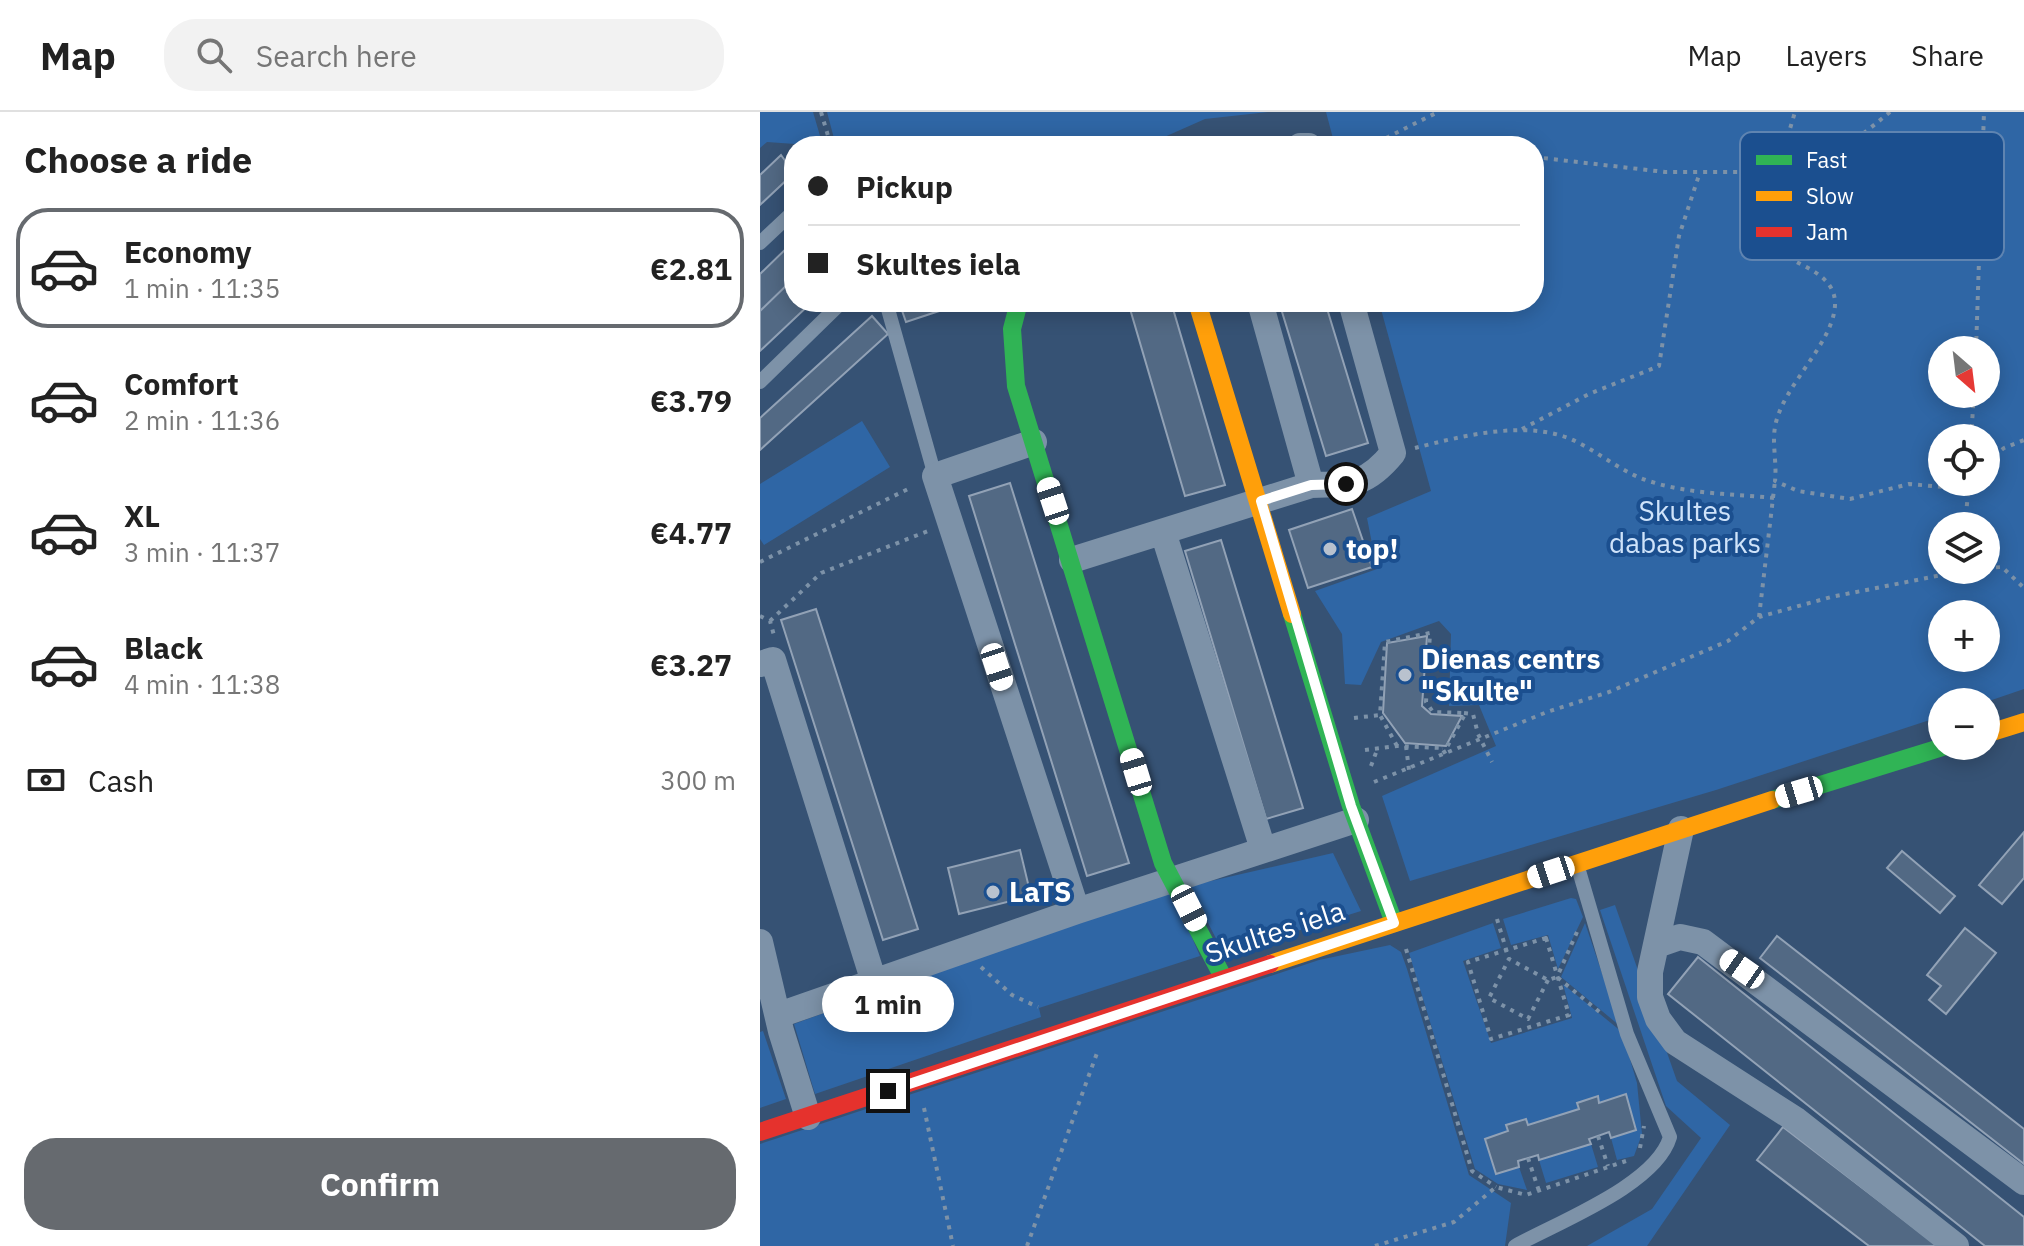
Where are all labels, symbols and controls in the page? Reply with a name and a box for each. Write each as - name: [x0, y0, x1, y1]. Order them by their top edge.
- search box: [164, 19, 724, 91]
- text: Map: [40, 31, 116, 80]
- icon: search: [192, 33, 236, 77]
- text: Search here: [256, 36, 417, 75]
- text: Map: [1687, 37, 1741, 74]
- text: Layers: [1785, 37, 1867, 74]
- text: Share: [1911, 37, 1984, 74]
- legend: [1740, 132, 2004, 260]
- text: Choose a ride: [24, 136, 252, 183]
- text: Fast: [1806, 145, 1847, 174]
- text: Pickup: [856, 167, 953, 206]
- text: Slow: [1806, 181, 1854, 210]
- text: Jam: [1806, 217, 1848, 246]
- icon: car: [28, 232, 100, 304]
- text: Economy: [124, 232, 252, 271]
- text: Skultes iela: [856, 244, 1021, 283]
- text: €2.81: [650, 249, 732, 288]
- text: 1 min · 11:35: [124, 271, 280, 305]
- north arrow: [1928, 336, 2000, 408]
- map controls: [1928, 336, 2000, 760]
- icon: car: [28, 364, 100, 436]
- text: Comfort: [124, 364, 239, 403]
- text: €3.79: [650, 381, 732, 420]
- text: 2 min · 11:36: [124, 403, 280, 437]
- button: locate: [1928, 424, 2000, 496]
- route start: [1328, 466, 1364, 502]
- car: [1034, 474, 1072, 528]
- park label: Skultes dabas parks: [1609, 492, 1761, 561]
- icon: car: [28, 496, 100, 568]
- text: XL: [124, 496, 160, 535]
- button: layers: [1928, 512, 2000, 584]
- text: €4.77: [650, 513, 732, 552]
- place label: top!: [1346, 530, 1398, 567]
- text: 3 min · 11:37: [124, 535, 280, 569]
- marker: top!: [1321, 540, 1339, 558]
- button: +: [1928, 600, 2000, 672]
- icon: car: [28, 628, 100, 700]
- text: Black: [124, 628, 203, 667]
- car: [978, 640, 1016, 694]
- place label: Dienas centrs "Skulte": [1421, 640, 1601, 709]
- text: €3.27: [650, 645, 732, 684]
- marker: Dienas centrs "Skulte": [1396, 666, 1414, 684]
- text: 4 min · 11:38: [124, 667, 280, 701]
- button: −: [1928, 688, 2000, 760]
- car: [1118, 746, 1154, 798]
- icon: cash: [24, 758, 68, 802]
- text: Cash: [88, 761, 154, 800]
- text: 300 m: [660, 763, 736, 797]
- car: [1773, 774, 1825, 810]
- car: [1524, 853, 1578, 891]
- place label: LaTS: [1009, 873, 1071, 910]
- car: [1167, 881, 1211, 935]
- marker: LaTS: [984, 883, 1002, 901]
- street label: Skultes iela: [1200, 892, 1349, 971]
- car: [1715, 945, 1769, 993]
- callout: 1 min: [822, 975, 954, 1031]
- text: 1 min: [854, 987, 922, 1021]
- route end: [870, 1073, 906, 1109]
- button: Confirm: [24, 1138, 736, 1230]

